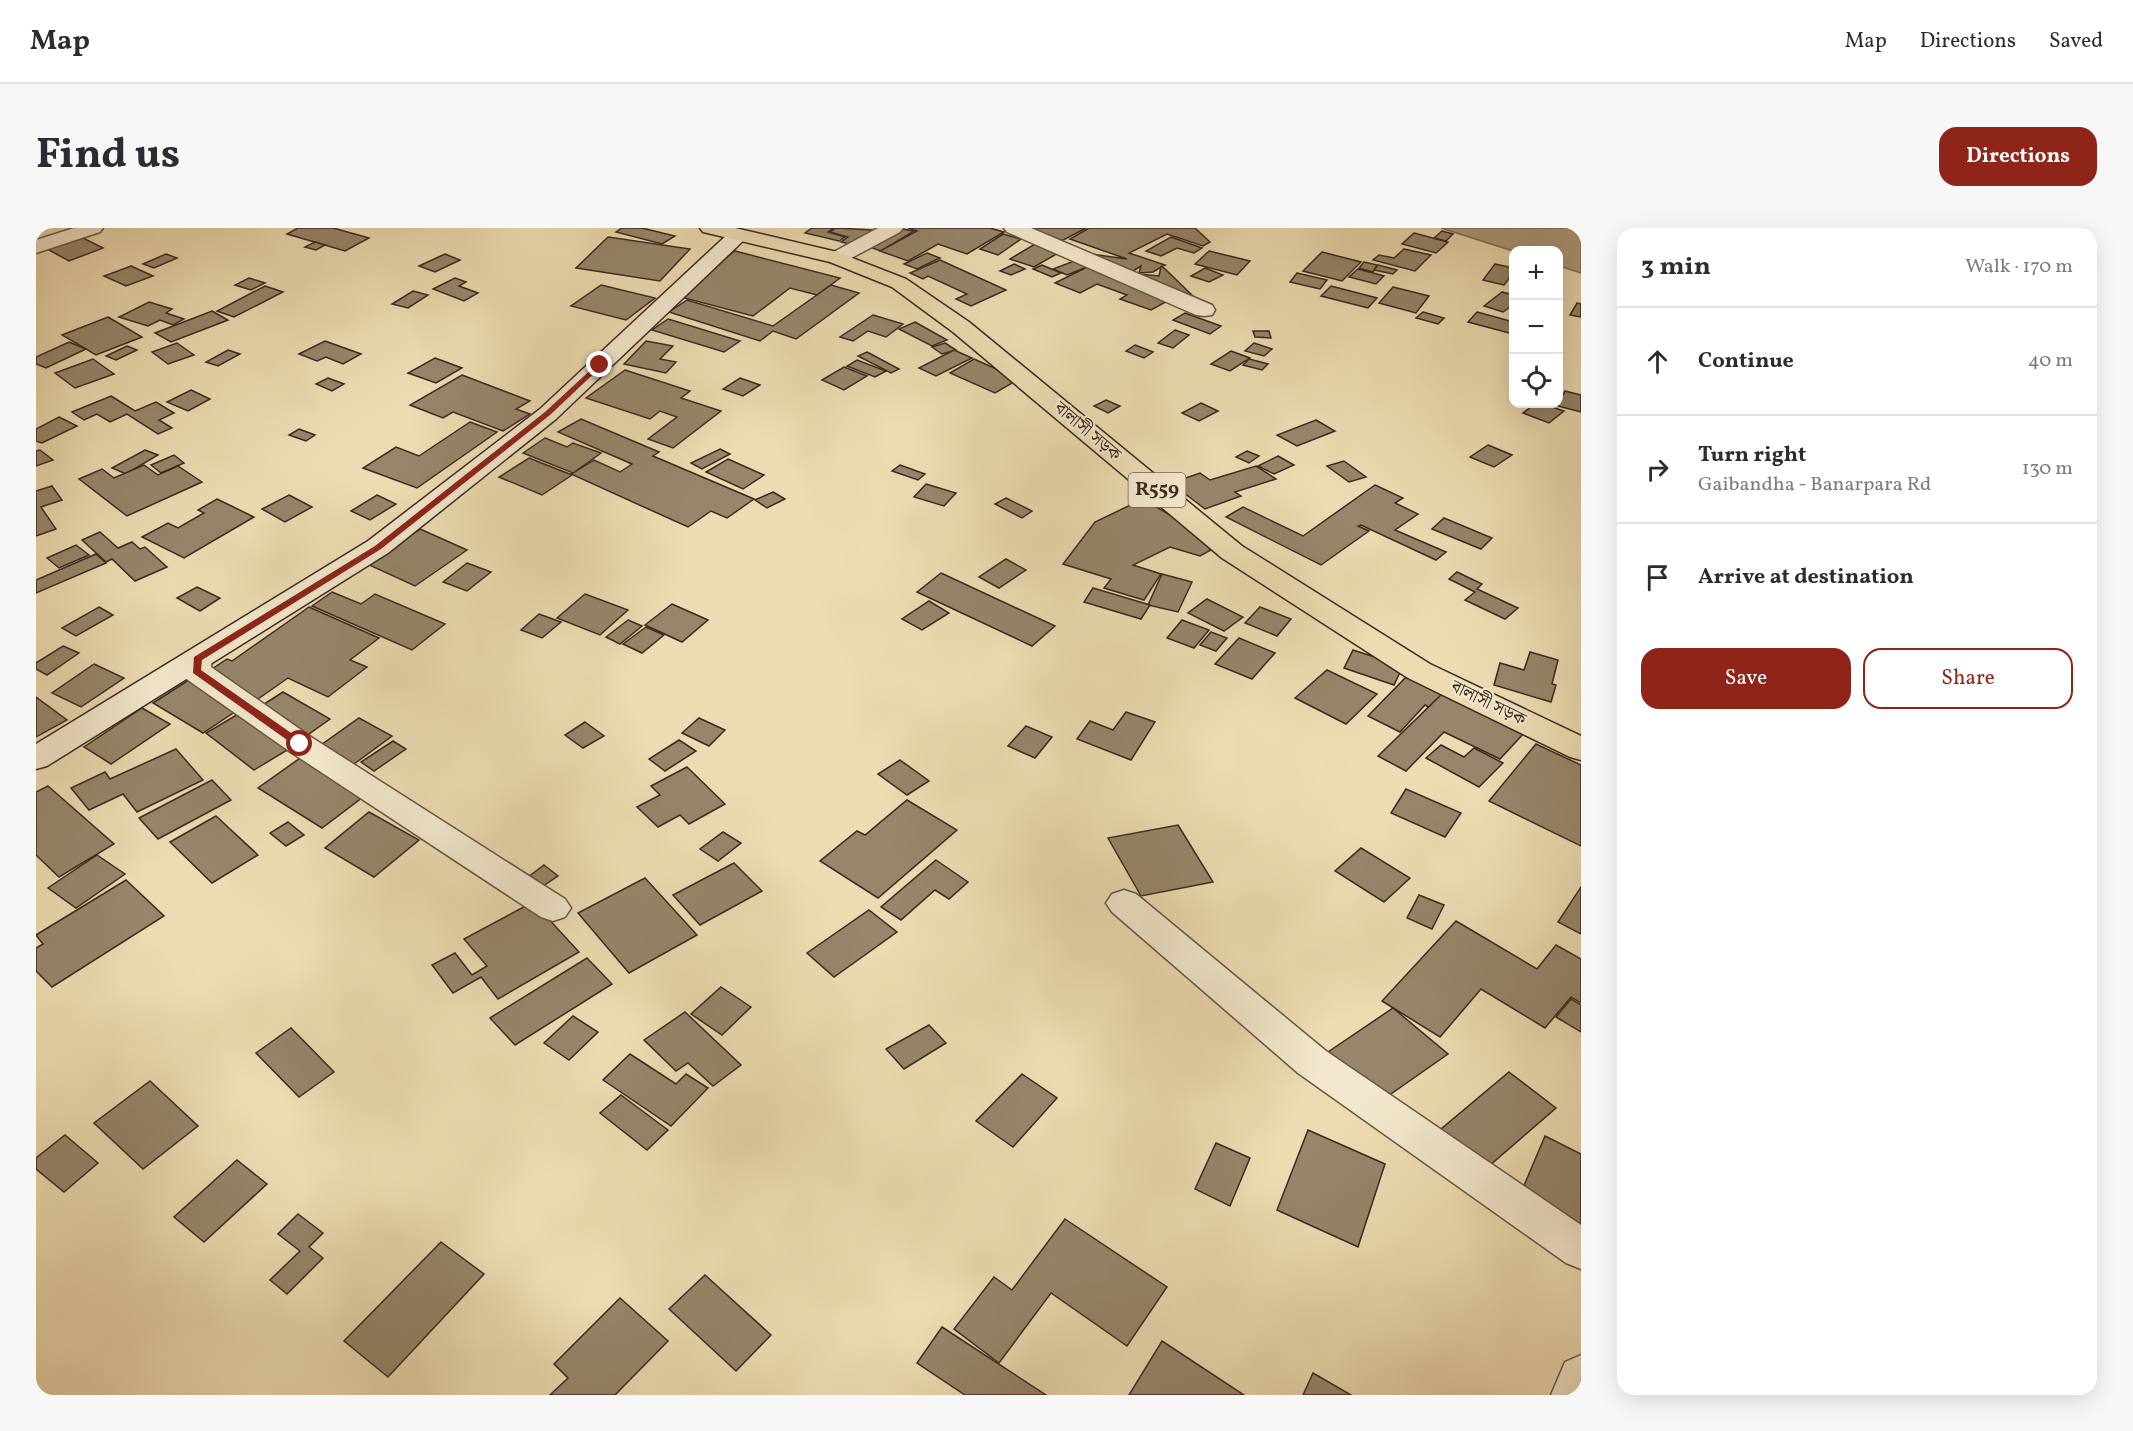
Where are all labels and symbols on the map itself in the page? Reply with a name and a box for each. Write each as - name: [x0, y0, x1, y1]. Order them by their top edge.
- route end: [586, 351, 612, 377]
- street label: বালাসী সড়ক: [1047, 396, 1127, 468]
- road number: R559: [1128, 473, 1186, 507]
- street label: বালাসী সড়ক: [1445, 675, 1531, 734]
- route start: [286, 730, 312, 756]

